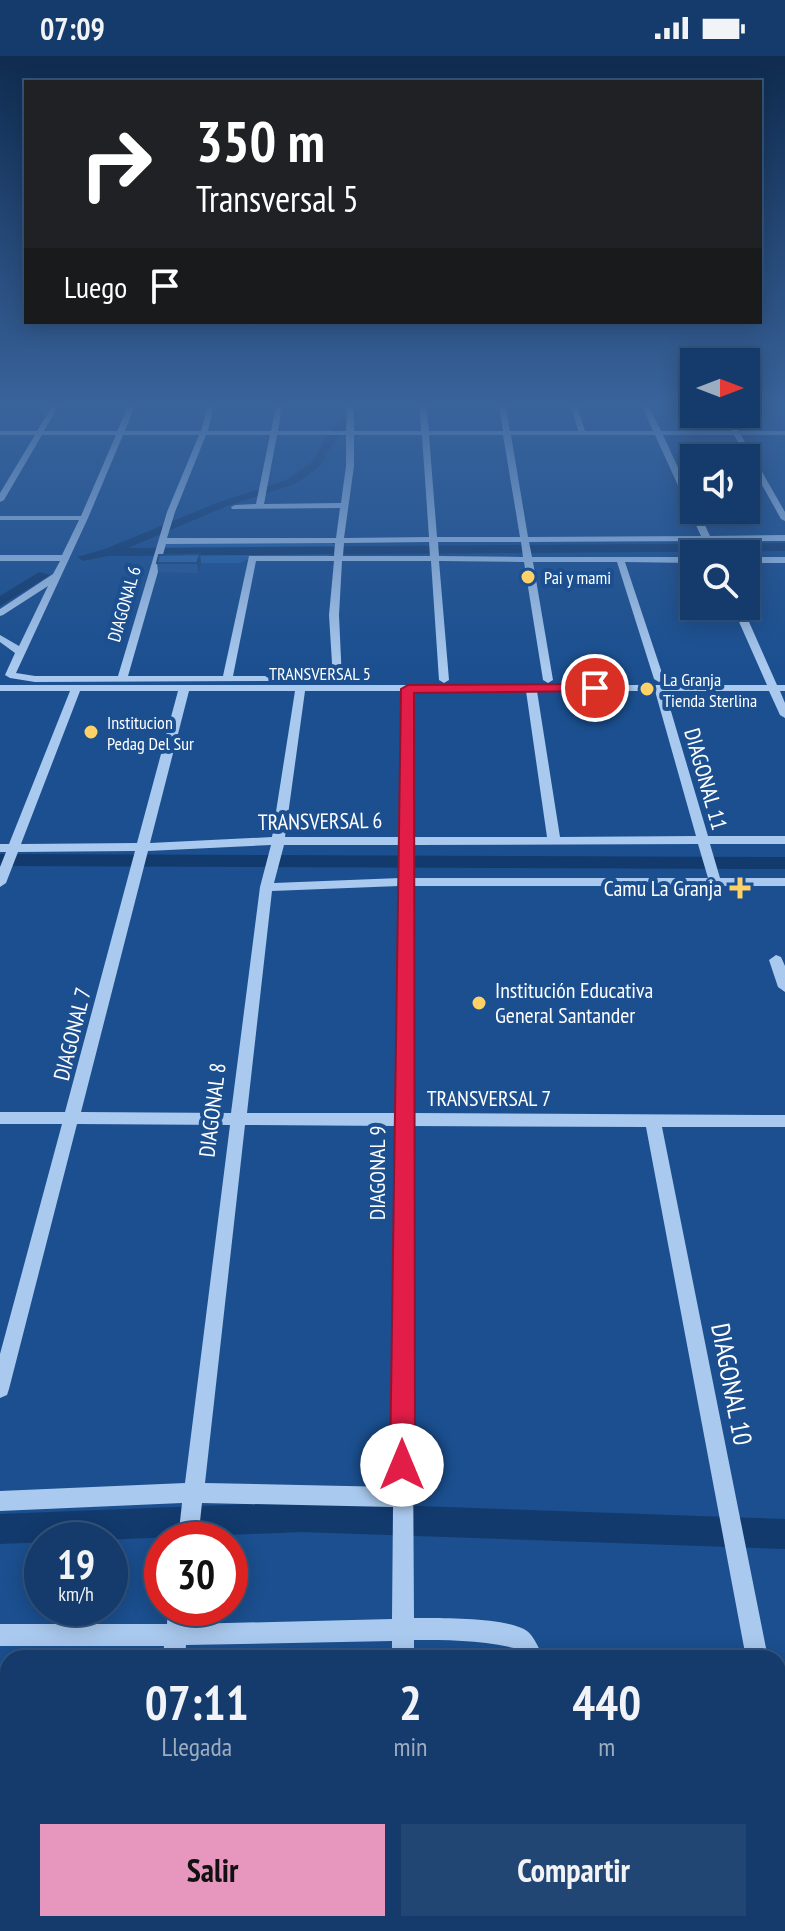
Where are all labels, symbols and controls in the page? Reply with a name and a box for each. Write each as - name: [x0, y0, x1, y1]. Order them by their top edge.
- text: 07:09: [40, 9, 105, 48]
- text: 350 m: [196, 105, 325, 177]
- icon: right: [64, 112, 168, 216]
- text: Transversal 5: [196, 175, 359, 222]
- icon: arrive: [143, 264, 187, 308]
- text: Luego: [64, 267, 127, 306]
- north arrow: [680, 348, 760, 428]
- map controls: [680, 348, 760, 620]
- button: sound: [680, 444, 760, 524]
- button: search: [680, 540, 760, 620]
- street label: DIAGONAL 6: [102, 564, 146, 644]
- place label: Pai y mami: [544, 566, 611, 589]
- marker: Pai y mami: [519, 568, 537, 586]
- pin: [561, 654, 629, 722]
- street label: TRANSVERSAL 5: [269, 662, 371, 685]
- icon: arrive: [573, 666, 617, 710]
- place label: La Granja Tienda Sterlina: [663, 668, 757, 712]
- marker: La Granja Tienda Sterlina: [638, 680, 656, 698]
- place label: Institucion Pedag Del Sur: [107, 711, 194, 755]
- marker: Institucion Pedag Del Sur: [82, 723, 100, 741]
- street label: DIAGONAL 11: [678, 725, 734, 833]
- street label: TRANSVERSAL 6: [258, 806, 382, 836]
- place label: Camu La Granja: [604, 874, 722, 902]
- marker: Camu La Granja: [729, 877, 751, 899]
- place label: Institución Educativa General Santander: [495, 976, 653, 1029]
- street label: DIAGONAL 7: [47, 985, 97, 1083]
- marker: Institución Educativa General Santander: [470, 994, 488, 1012]
- street label: DIAGONAL 8: [192, 1061, 232, 1159]
- street label: TRANSVERSAL 7: [427, 1084, 551, 1112]
- street label: DIAGONAL 9: [363, 1126, 391, 1220]
- street label: DIAGONAL 10: [704, 1320, 760, 1448]
- position arrow: [360, 1423, 444, 1507]
- speed limit sign: 30: [144, 1522, 248, 1626]
- text: 19: [57, 1538, 95, 1590]
- text: km/h: [58, 1581, 94, 1607]
- text: 07:11: [145, 1671, 249, 1733]
- text: 2: [399, 1671, 422, 1733]
- text: 440: [572, 1671, 641, 1733]
- text: Llegada: [161, 1730, 232, 1763]
- text: min: [393, 1730, 427, 1763]
- text: m: [598, 1730, 615, 1763]
- button: Salir: [40, 1824, 385, 1916]
- button: Compartir: [401, 1824, 746, 1916]

